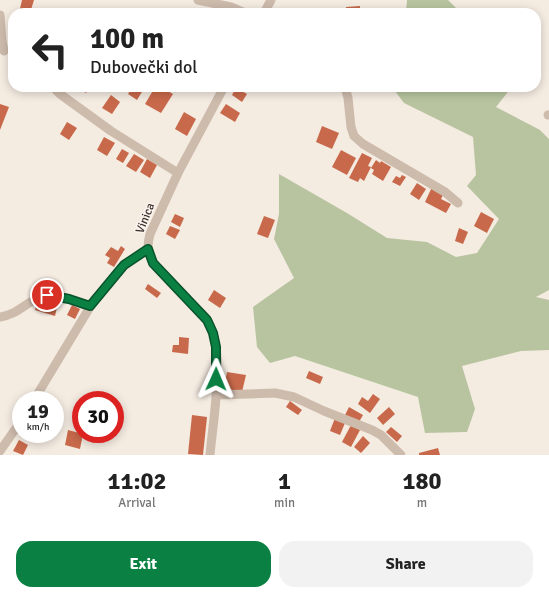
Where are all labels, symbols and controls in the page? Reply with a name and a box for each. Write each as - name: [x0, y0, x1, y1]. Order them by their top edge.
- text: 100 m: [90, 22, 164, 56]
- icon: left: [24, 24, 76, 76]
- text: Dubovečki dol: [90, 56, 198, 78]
- street label: Vinica: [133, 201, 158, 236]
- pin: [30, 278, 64, 312]
- icon: arrive: [36, 284, 58, 306]
- position arrow: [195, 358, 237, 400]
- speed limit sign: 30: [72, 391, 124, 443]
- text: 19: [27, 399, 49, 424]
- text: km/h: [27, 421, 49, 433]
- text: 11:02: [108, 466, 166, 496]
- text: 1: [278, 466, 291, 496]
- text: 180: [403, 466, 441, 496]
- text: Arrival: [118, 495, 156, 511]
- text: min: [274, 495, 295, 511]
- text: m: [417, 495, 427, 511]
- button: Exit: [16, 541, 271, 587]
- button: Share: [279, 541, 533, 587]

